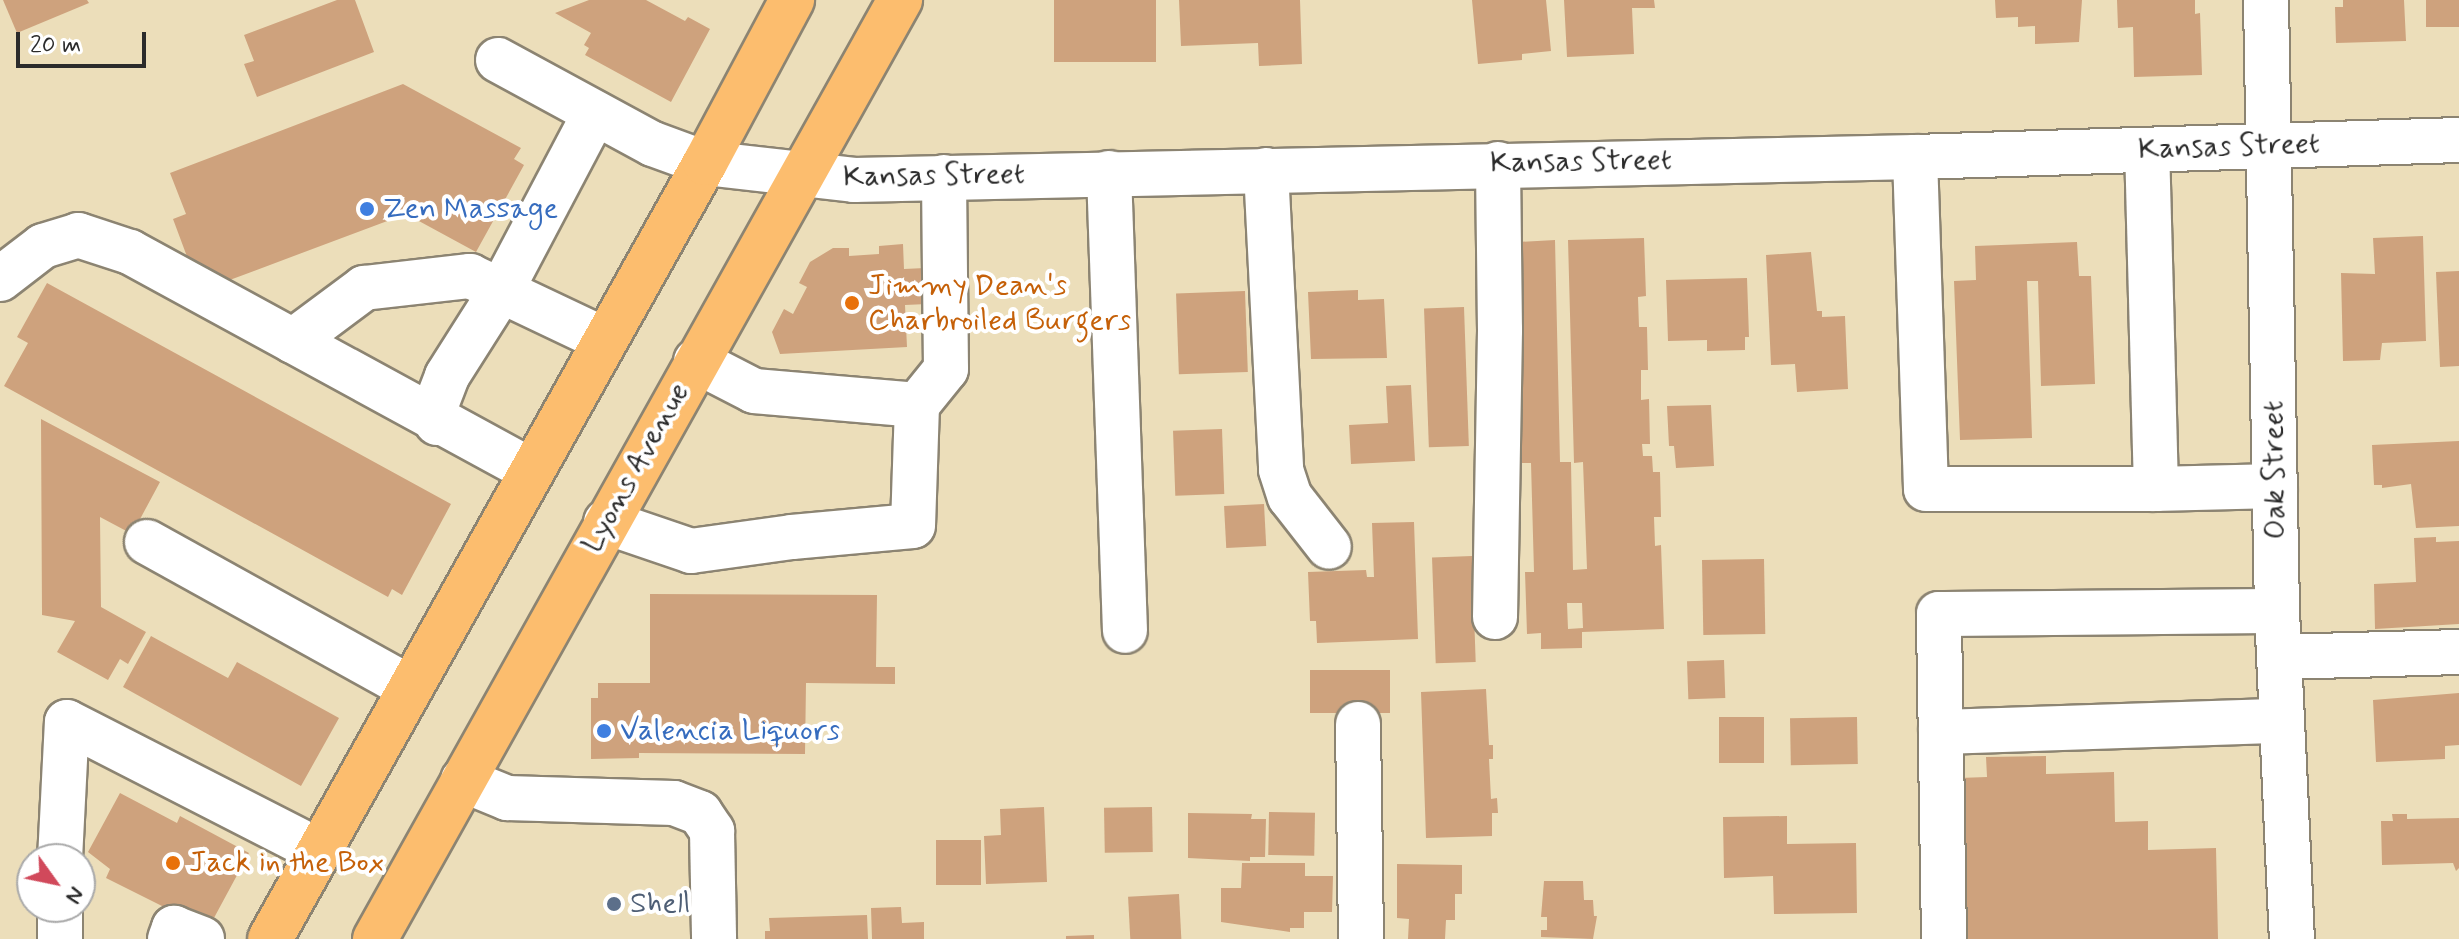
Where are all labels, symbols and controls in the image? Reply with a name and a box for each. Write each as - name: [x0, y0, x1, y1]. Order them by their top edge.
- scale bar: [20, 16, 150, 66]
- text: 20 m: [30, 30, 81, 61]
- street label: Kansas Street: [2135, 126, 2323, 168]
- street label: Kansas Street: [1487, 142, 1675, 182]
- street label: Kansas Street: [840, 156, 1028, 196]
- place label: Zen Massage: [383, 191, 553, 227]
- marker: Zen Massage: [358, 200, 376, 218]
- place label: Jimmy Dean's Charbroiled Burgers: [868, 268, 1126, 338]
- marker: Jimmy Dean's Charbroiled Burgers: [843, 294, 861, 312]
- street label: Lyons Avenue: [576, 379, 696, 557]
- street label: Oak Street: [2256, 398, 2294, 542]
- place label: Valencia Liquors: [620, 713, 832, 749]
- marker: Valencia Liquors: [595, 722, 613, 740]
- north arrow: [16, 843, 96, 923]
- place label: Jack in the Box: [189, 845, 384, 881]
- marker: Jack in the Box: [164, 854, 182, 872]
- text: N: [59, 881, 90, 909]
- place label: Shell: [630, 886, 690, 922]
- marker: Shell: [605, 895, 623, 913]

